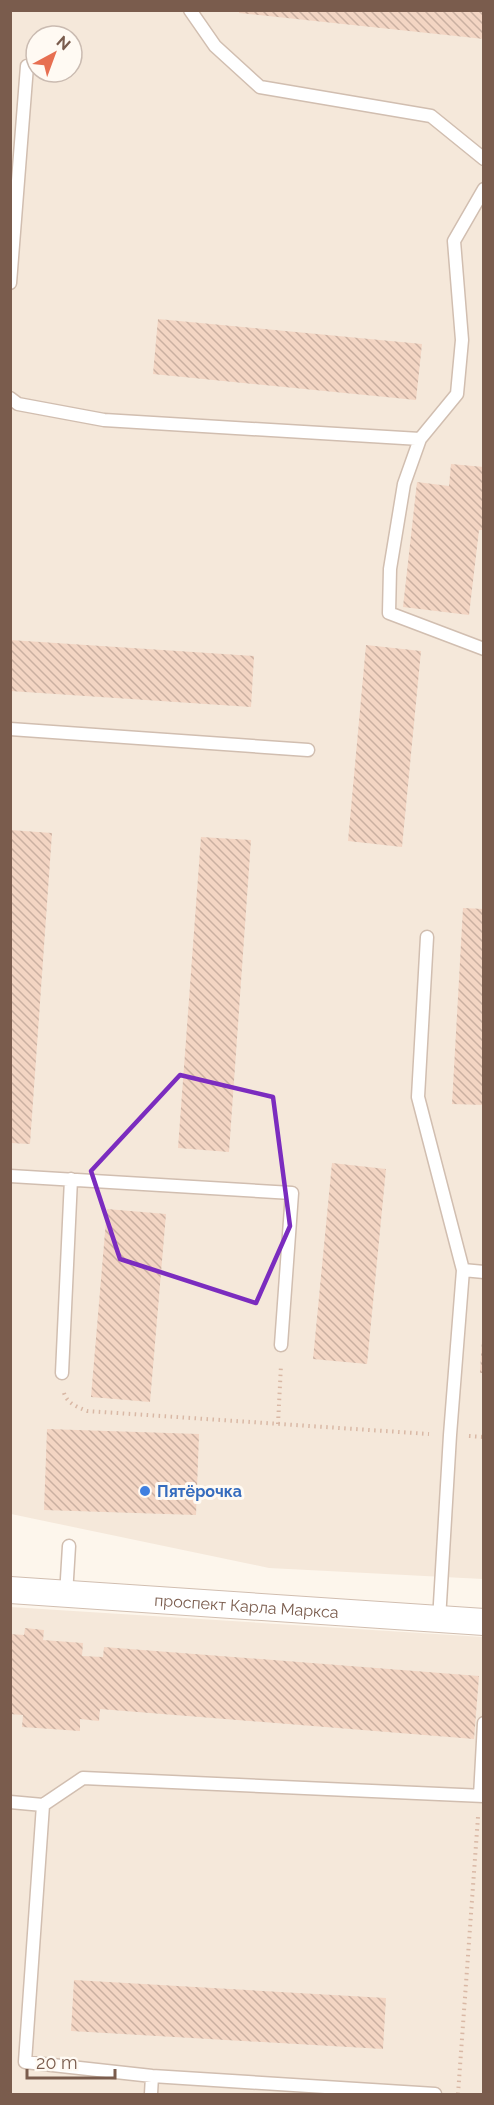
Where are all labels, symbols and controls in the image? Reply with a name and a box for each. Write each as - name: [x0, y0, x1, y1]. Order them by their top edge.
- north arrow: [24, 24, 84, 84]
- text: N: [53, 32, 74, 54]
- place label: Пятёрочка: [157, 1482, 242, 1501]
- marker: Пятёрочка: [138, 1484, 152, 1498]
- street label: проспект Карла Маркса: [154, 1591, 339, 1622]
- scale bar: [27, 2042, 116, 2080]
- text: 20 m: [36, 2052, 78, 2073]

